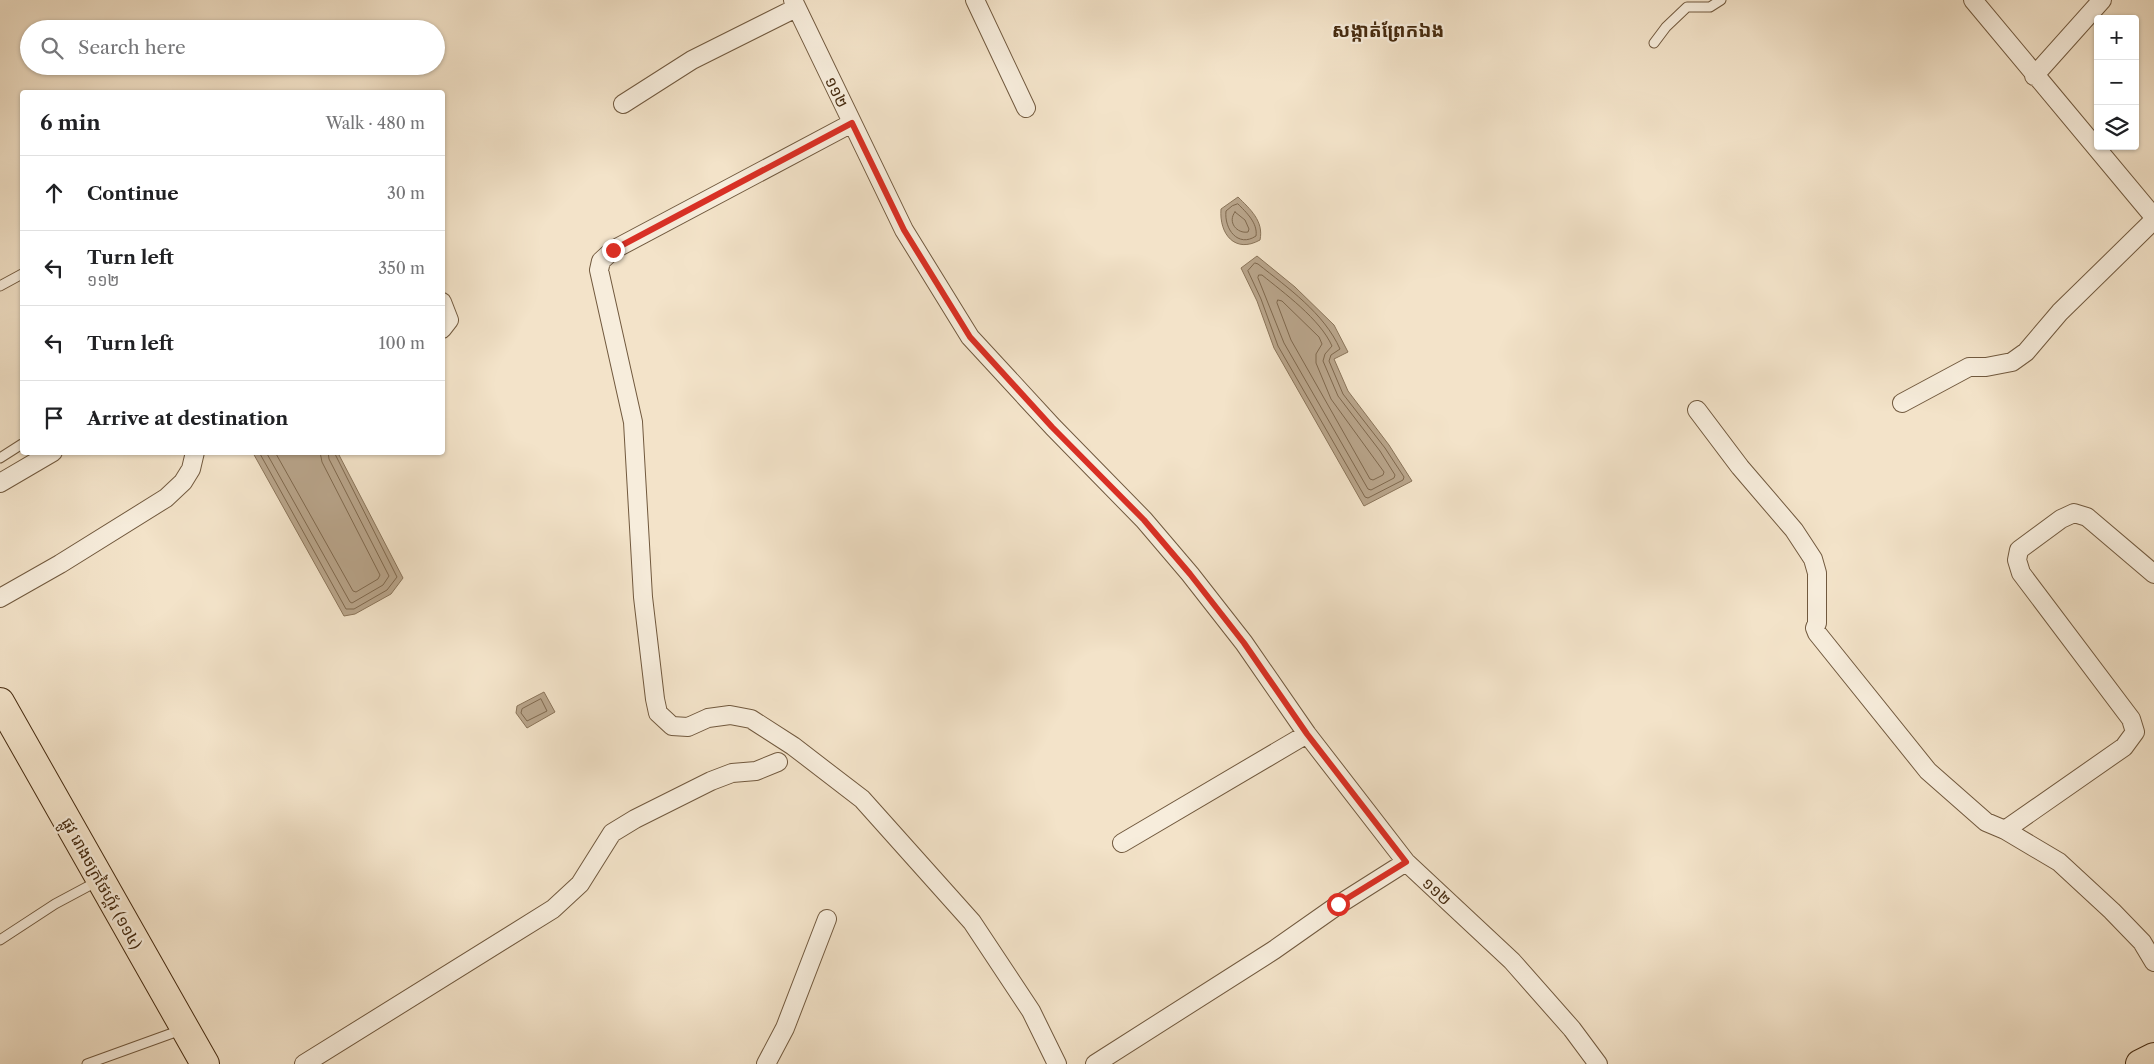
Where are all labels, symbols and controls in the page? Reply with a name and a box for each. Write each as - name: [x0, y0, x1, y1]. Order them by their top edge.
- map controls: [2094, 15, 2139, 150]
- button: +: [2094, 15, 2139, 60]
- district label: សង្កាត់ព្រែកឯង: [1332, 19, 1444, 42]
- search box: [20, 20, 445, 75]
- icon: search: [38, 34, 66, 62]
- text: Search here: [78, 36, 186, 59]
- button: −: [2094, 60, 2139, 105]
- street label: ១១២: [821, 73, 853, 111]
- button: layers: [2094, 105, 2139, 150]
- text: 6 min: [40, 110, 101, 135]
- text: Walk · 480 m: [326, 113, 425, 133]
- icon: ahead: [40, 179, 68, 207]
- text: Continue: [87, 182, 179, 205]
- text: 30 m: [387, 183, 425, 203]
- route end: [602, 239, 625, 262]
- text: Turn left: [87, 246, 174, 269]
- icon: left: [40, 254, 68, 282]
- text: 350 m: [378, 258, 425, 278]
- text: ១១២: [87, 270, 119, 290]
- icon: left: [40, 329, 68, 357]
- text: Turn left: [87, 332, 174, 355]
- text: 100 m: [379, 333, 425, 353]
- icon: arrive: [40, 404, 68, 432]
- text: Arrive at destination: [87, 407, 288, 430]
- street label: ផ្លូវ រោងចក្រថៃហ្គ័រ (១១៤): [53, 814, 147, 955]
- street label: ១១២: [1418, 873, 1456, 909]
- route start: [1327, 893, 1350, 916]

